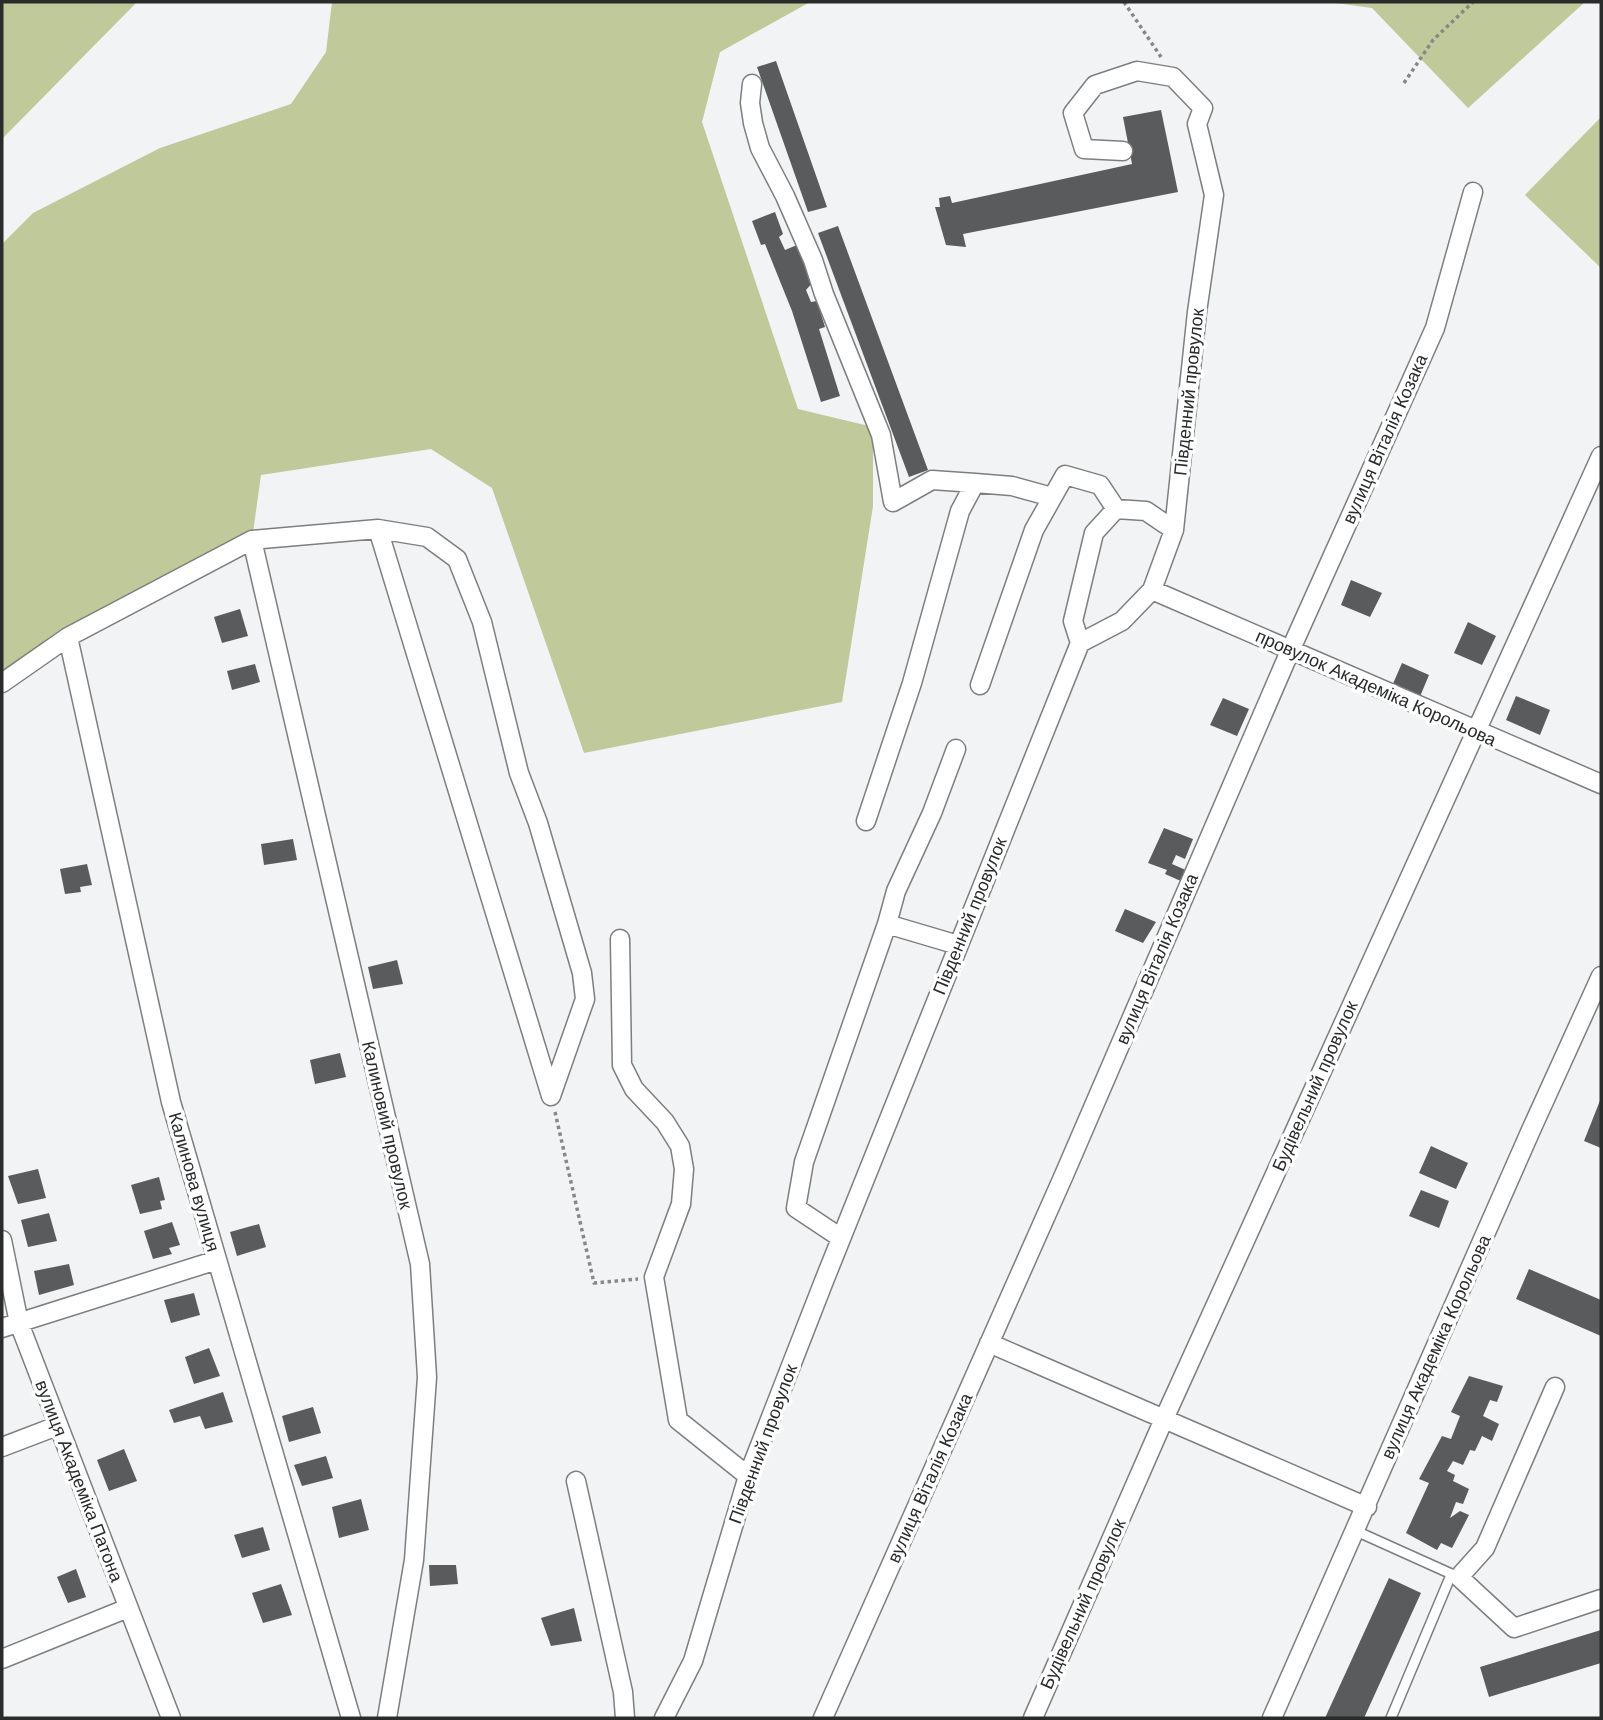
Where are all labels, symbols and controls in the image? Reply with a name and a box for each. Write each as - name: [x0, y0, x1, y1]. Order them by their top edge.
- street label: Південний провулок: [1170, 307, 1208, 477]
- street label: вулиця Віталія Козака: [1339, 350, 1432, 527]
- street label: провулок Академіка Корольова: [1253, 626, 1500, 751]
- street label: Південний провулок: [929, 834, 1011, 998]
- street label: вулиця Віталія Козака: [1112, 870, 1202, 1047]
- street label: Будівельний провулок: [1268, 998, 1362, 1174]
- street label: Калиновий провулок: [358, 1039, 416, 1211]
- street label: Калинова вулиця: [165, 1110, 223, 1254]
- street label: вулиця Академіка Корольова: [1377, 1231, 1495, 1462]
- street label: Південний провулок: [725, 1362, 801, 1526]
- street label: вулиця Академіка Патона: [31, 1377, 127, 1586]
- street label: вулиця Віталія Козака: [884, 1389, 977, 1566]
- street label: Будівельний провулок: [1036, 1516, 1130, 1692]

